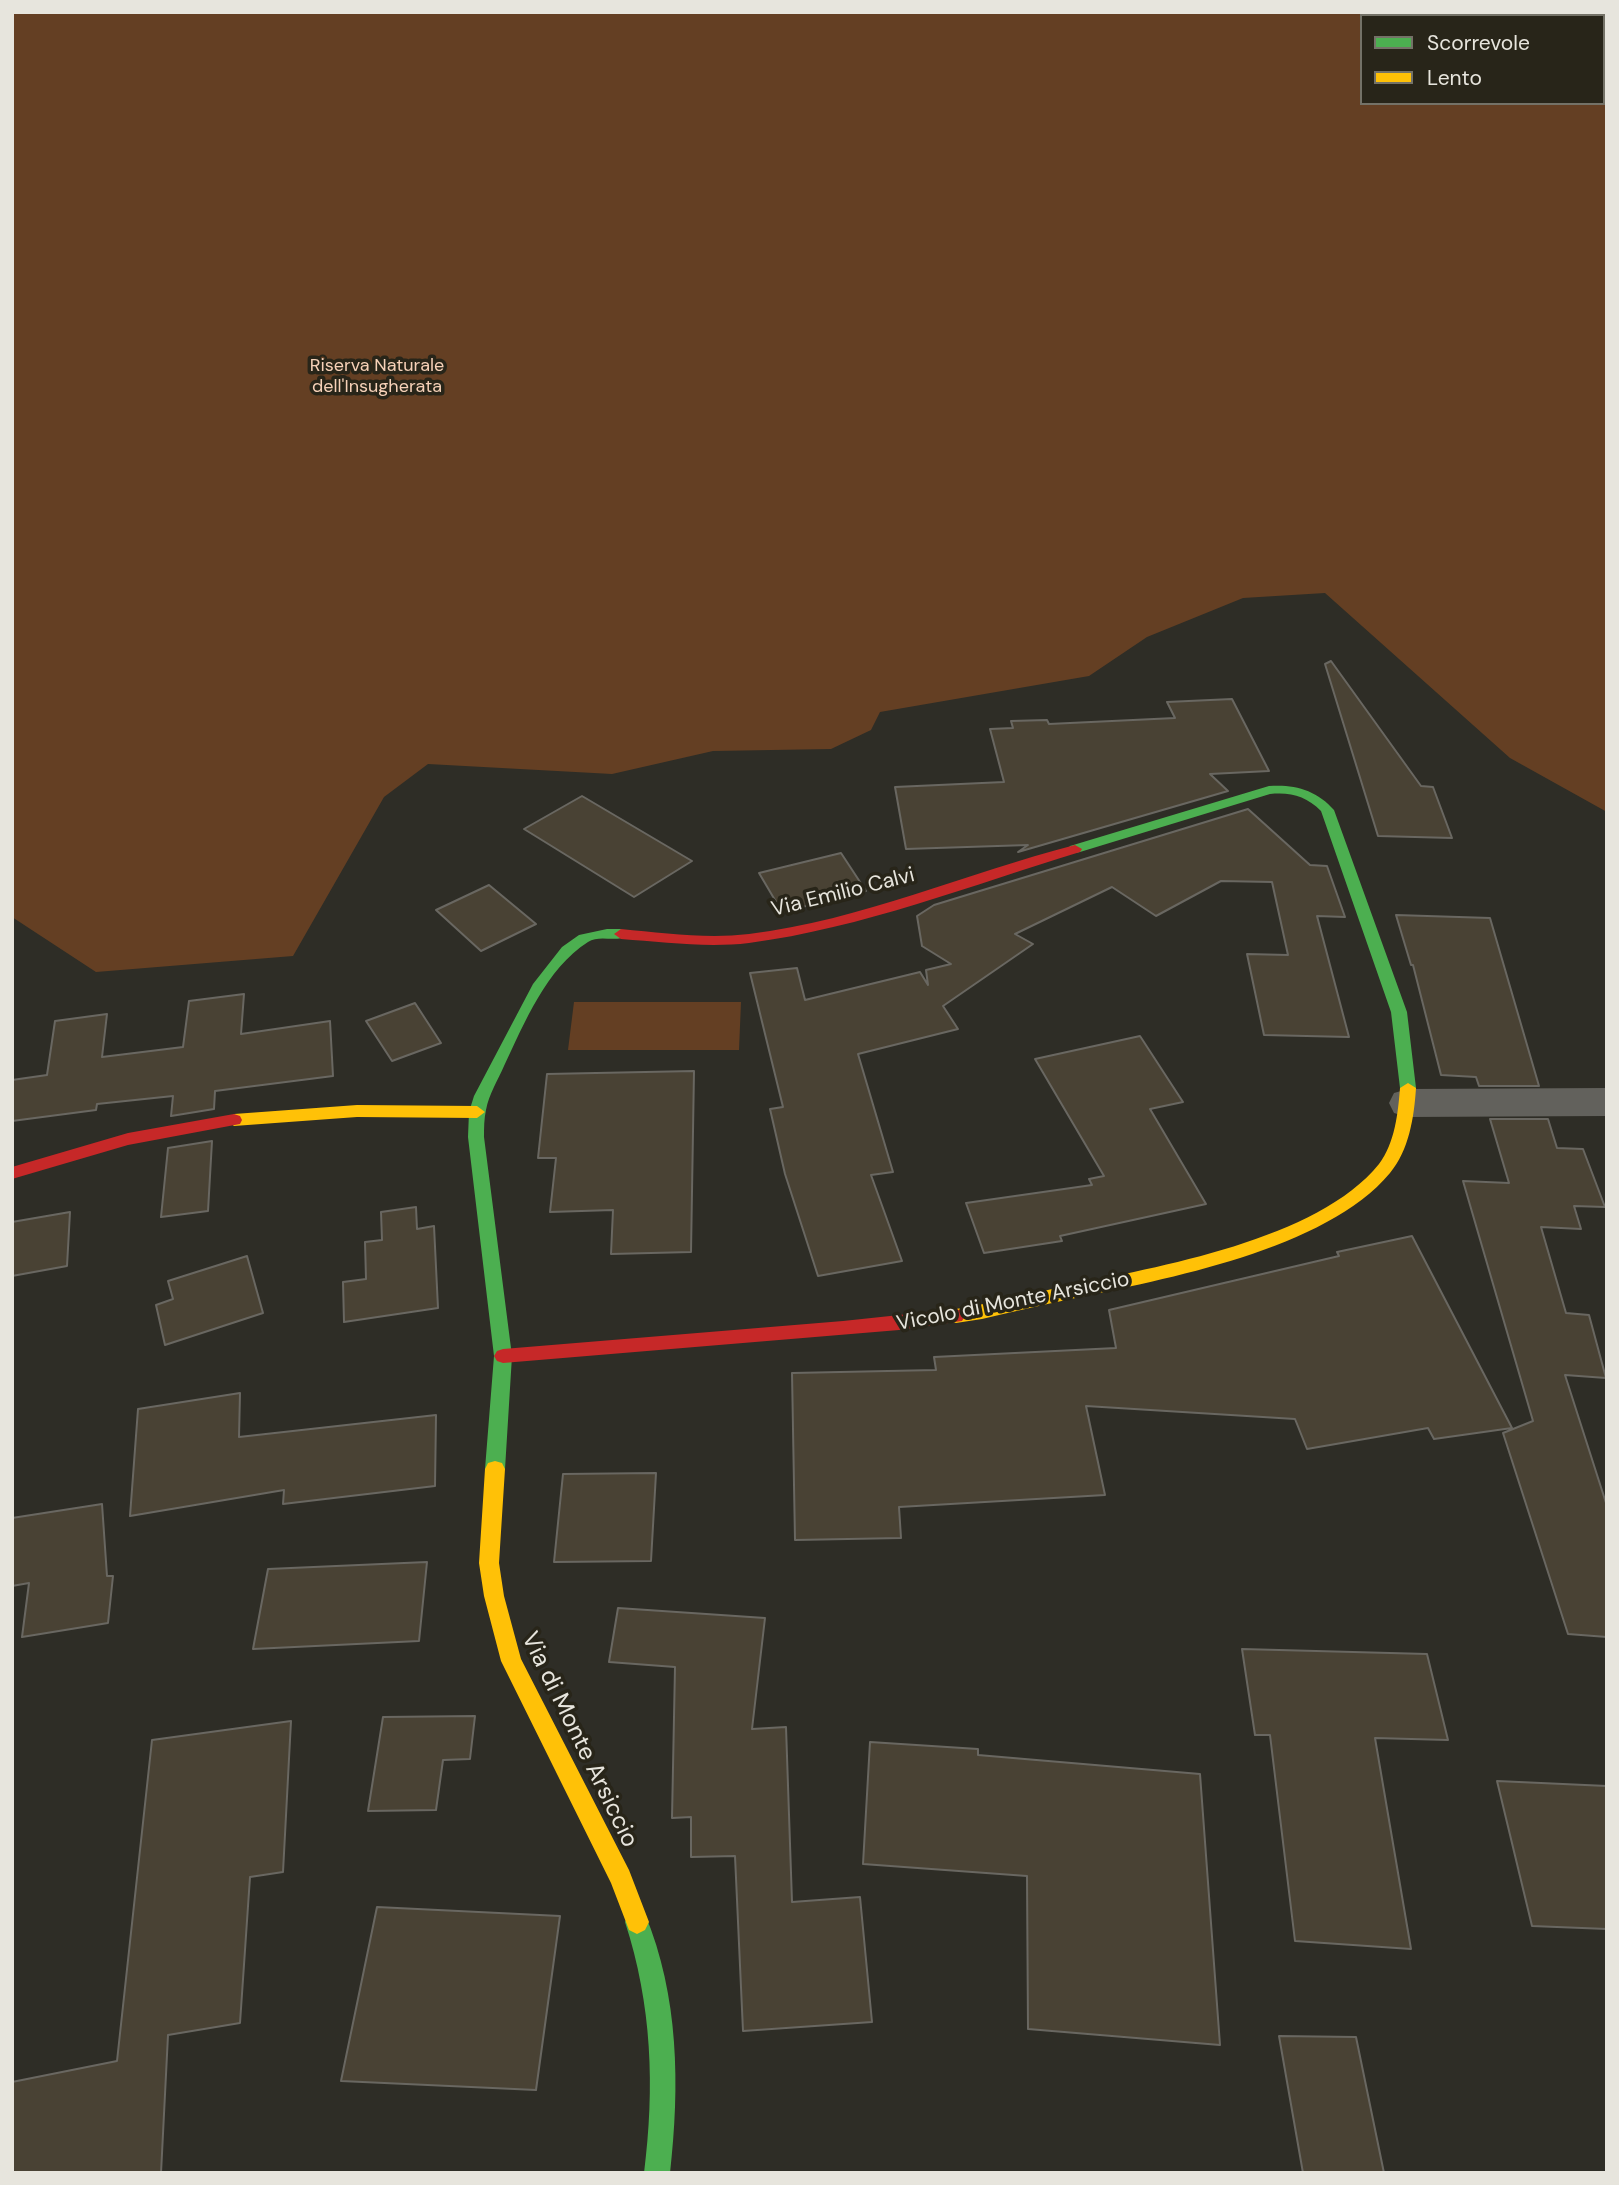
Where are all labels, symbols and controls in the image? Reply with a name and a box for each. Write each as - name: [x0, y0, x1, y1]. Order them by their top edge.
- legend: [1360, 14, 1605, 105]
- text: Scorrevole: [1427, 29, 1530, 57]
- text: Lento: [1427, 64, 1482, 92]
- park label: Riserva Naturale dell'Insugherata: [310, 355, 444, 398]
- street label: Via Emilio Calvi: [769, 863, 917, 923]
- street label: Vicolo di Monte Arsiccio: [895, 1267, 1131, 1337]
- street label: Via di Monte Arsiccio: [514, 1628, 644, 1852]

